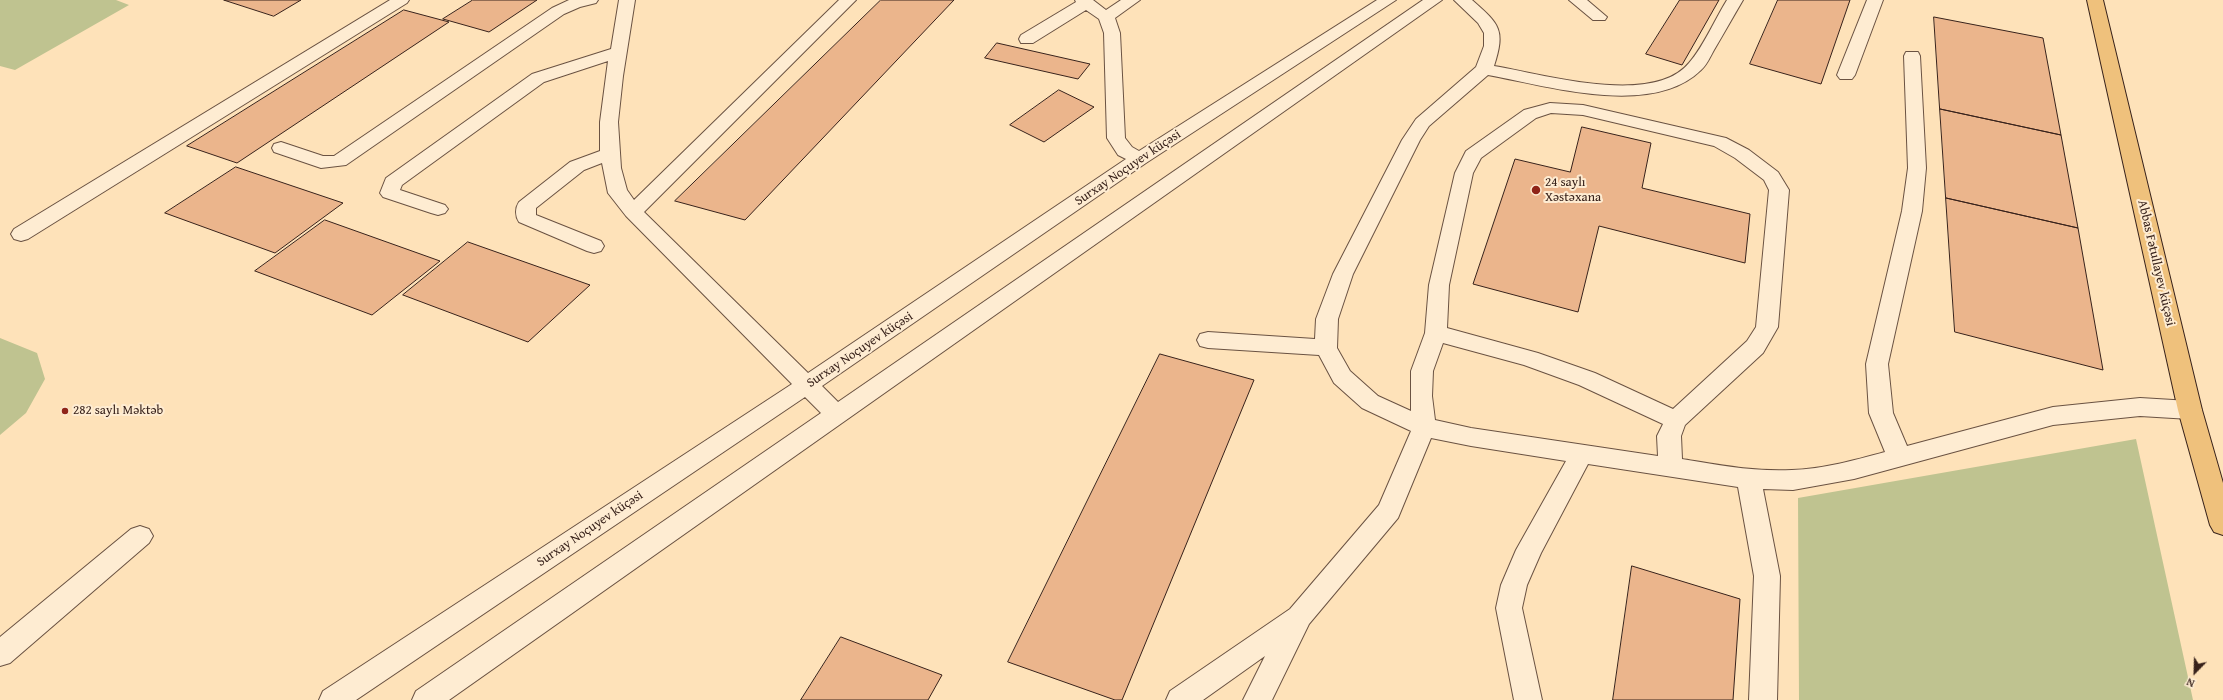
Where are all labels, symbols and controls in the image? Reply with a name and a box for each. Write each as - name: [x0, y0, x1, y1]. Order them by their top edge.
- street label: Surxay Noçuyev küçəsi: [1072, 127, 1184, 209]
- place label: 24 saylı Xəstəxana: [1545, 175, 1601, 206]
- marker: 24 saylı Xəstəxana: [1530, 184, 1542, 196]
- street label: Abbas Fətullayev küçəsi: [2134, 198, 2178, 328]
- street label: Surxay Noçuyev küçəsi: [804, 309, 916, 391]
- place label: 282 saylı Məktəb: [73, 403, 163, 419]
- marker: 282 saylı Məktəb: [60, 406, 70, 416]
- street label: Surxay Noçuyev küçəsi: [534, 488, 646, 570]
- north arrow: [2175, 652, 2215, 692]
- text: N: [2184, 674, 2197, 692]

